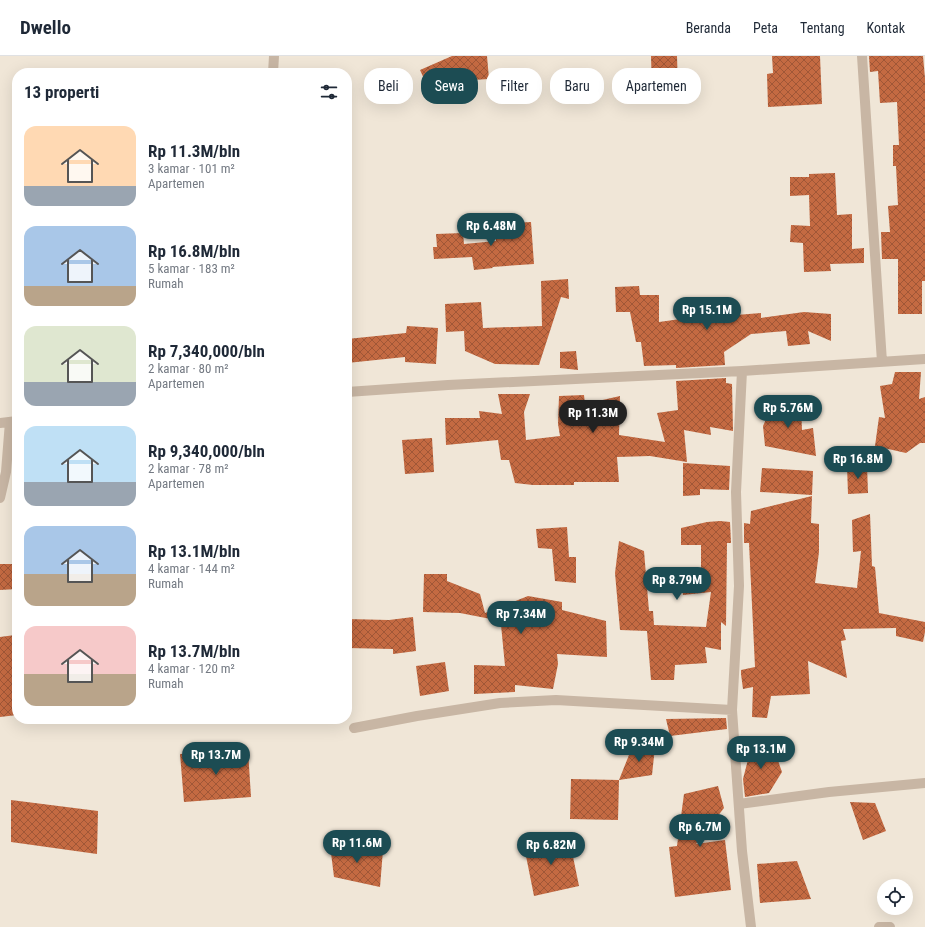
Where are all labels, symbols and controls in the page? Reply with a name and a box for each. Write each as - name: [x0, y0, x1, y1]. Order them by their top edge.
- text: Dwello: [20, 16, 71, 39]
- text: Beranda: [686, 20, 731, 36]
- text: Peta: [753, 20, 778, 36]
- text: Tentang: [800, 20, 845, 36]
- text: Kontak: [867, 20, 905, 36]
- chip: Beli: [364, 68, 413, 104]
- chip: Sewa: [421, 68, 478, 104]
- chip: Filter: [486, 68, 542, 104]
- chip: Baru: [550, 68, 604, 104]
- chip: Apartemen: [612, 68, 701, 104]
- icon: filters: [318, 81, 340, 103]
- text: 13 properti: [24, 82, 99, 102]
- text: Rp 11.3M/bln: [148, 141, 240, 161]
- icon: home: [56, 142, 104, 190]
- text: 3 kamar · 101 m²: [148, 161, 235, 176]
- text: Apartemen: [148, 176, 205, 191]
- pin: Rp 6.48M: [450, 213, 532, 247]
- text: Rp 6.48M: [466, 218, 516, 233]
- text: Rp 16.8M/bln: [148, 241, 240, 261]
- icon: home: [56, 242, 104, 290]
- text: 5 kamar · 183 m²: [148, 261, 235, 276]
- text: Rumah: [148, 276, 183, 291]
- pin: Rp 15.1M: [666, 297, 748, 331]
- text: Rp 15.1M: [682, 302, 732, 317]
- text: Rp 7,340,000/bln: [148, 341, 265, 361]
- icon: home: [56, 342, 104, 390]
- text: 2 kamar · 80 m²: [148, 361, 229, 376]
- text: Apartemen: [148, 376, 205, 391]
- pin: Rp 5.76M: [747, 395, 829, 429]
- pin: Rp 11.3M: [552, 400, 634, 434]
- text: Rp 5.76M: [763, 400, 813, 415]
- text: Rp 11.3M: [568, 405, 618, 420]
- text: Rp 9,340,000/bln: [148, 441, 265, 461]
- icon: home: [56, 442, 104, 490]
- pin: Rp 16.8M: [817, 446, 899, 480]
- text: Rp 16.8M: [833, 451, 883, 466]
- text: 2 kamar · 78 m²: [148, 461, 229, 476]
- text: Apartemen: [148, 476, 205, 491]
- text: Rp 13.1M/bln: [148, 541, 240, 561]
- icon: home: [56, 542, 104, 590]
- text: 4 kamar · 144 m²: [148, 561, 235, 576]
- pin: Rp 8.79M: [636, 567, 718, 601]
- text: Rp 8.79M: [652, 572, 702, 587]
- text: Rumah: [148, 576, 183, 591]
- pin: Rp 7.34M: [480, 601, 562, 635]
- text: Rp 7.34M: [496, 606, 546, 621]
- text: Rp 13.7M/bln: [148, 641, 240, 661]
- icon: home: [56, 642, 104, 690]
- text: 4 kamar · 120 m²: [148, 661, 235, 676]
- text: Rumah: [148, 676, 183, 691]
- pin: Rp 9.34M: [598, 729, 680, 763]
- text: Rp 9.34M: [614, 734, 664, 749]
- pin: Rp 13.1M: [720, 736, 802, 770]
- text: Rp 13.1M: [736, 741, 786, 756]
- pin: Rp 13.7M: [175, 742, 257, 776]
- text: Rp 13.7M: [191, 747, 241, 762]
- pin: Rp 6.7M: [663, 814, 737, 848]
- text: Rp 6.7M: [678, 819, 722, 834]
- pin: Rp 11.6M: [316, 830, 398, 864]
- pin: Rp 6.82M: [510, 832, 592, 866]
- text: Rp 11.6M: [332, 835, 382, 850]
- text: Rp 6.82M: [526, 837, 576, 852]
- map controls: [877, 879, 913, 915]
- button: locate: [877, 879, 913, 915]

